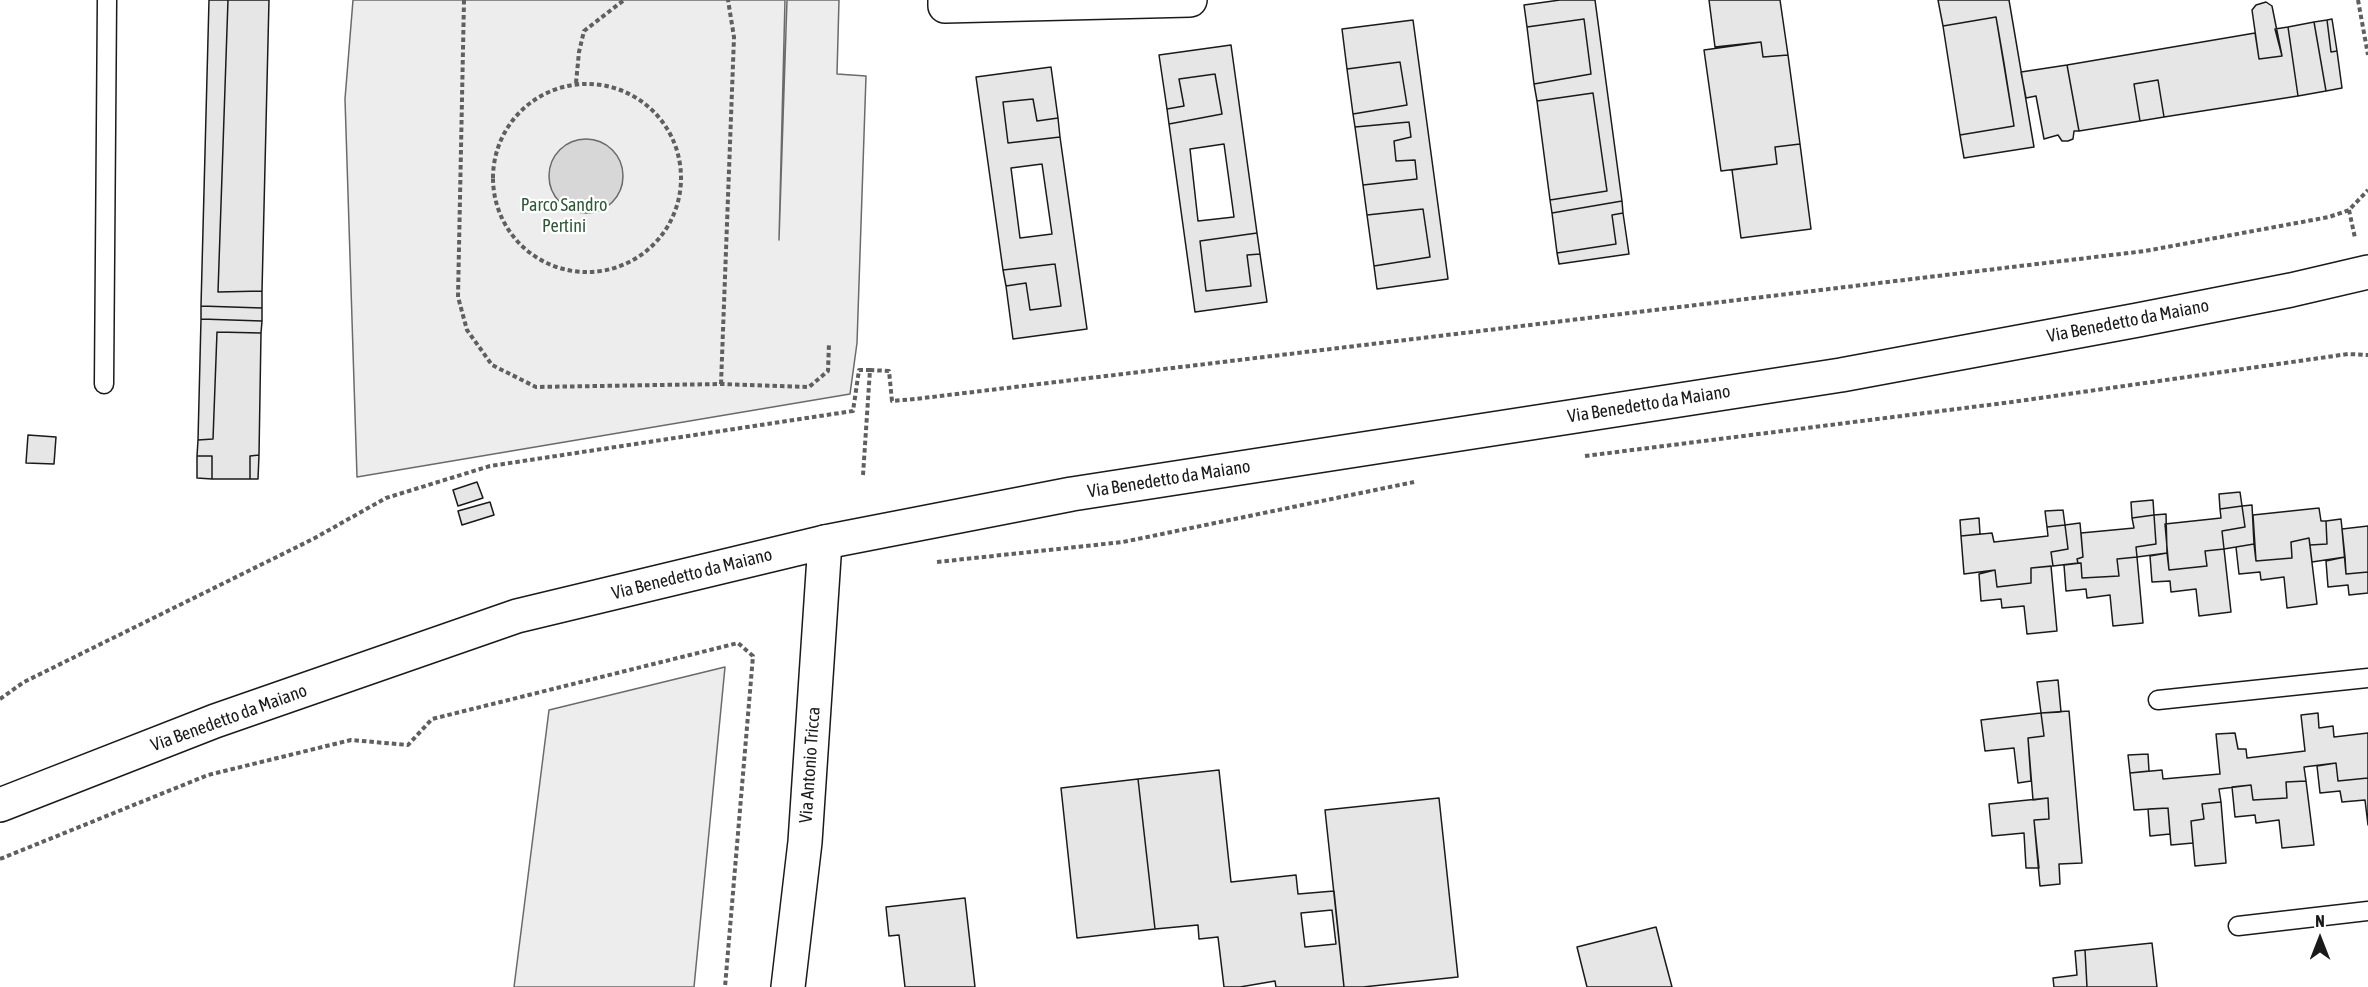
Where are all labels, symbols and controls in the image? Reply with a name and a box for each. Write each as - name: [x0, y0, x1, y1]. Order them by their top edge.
- park label: Parco Sandro Pertini: [521, 194, 607, 236]
- street label: Via Benedetto da Maiano: [2045, 295, 2211, 347]
- street label: Via Benedetto da Maiano: [1566, 380, 1732, 428]
- street label: Via Benedetto da Maiano: [1086, 455, 1252, 503]
- street label: Via Benedetto da Maiano: [610, 544, 774, 604]
- street label: Via Benedetto da Maiano: [148, 680, 310, 756]
- street label: Via Antonio Tricca: [795, 706, 825, 824]
- north arrow: [2290, 909, 2350, 969]
- text: N: [2315, 912, 2325, 930]

